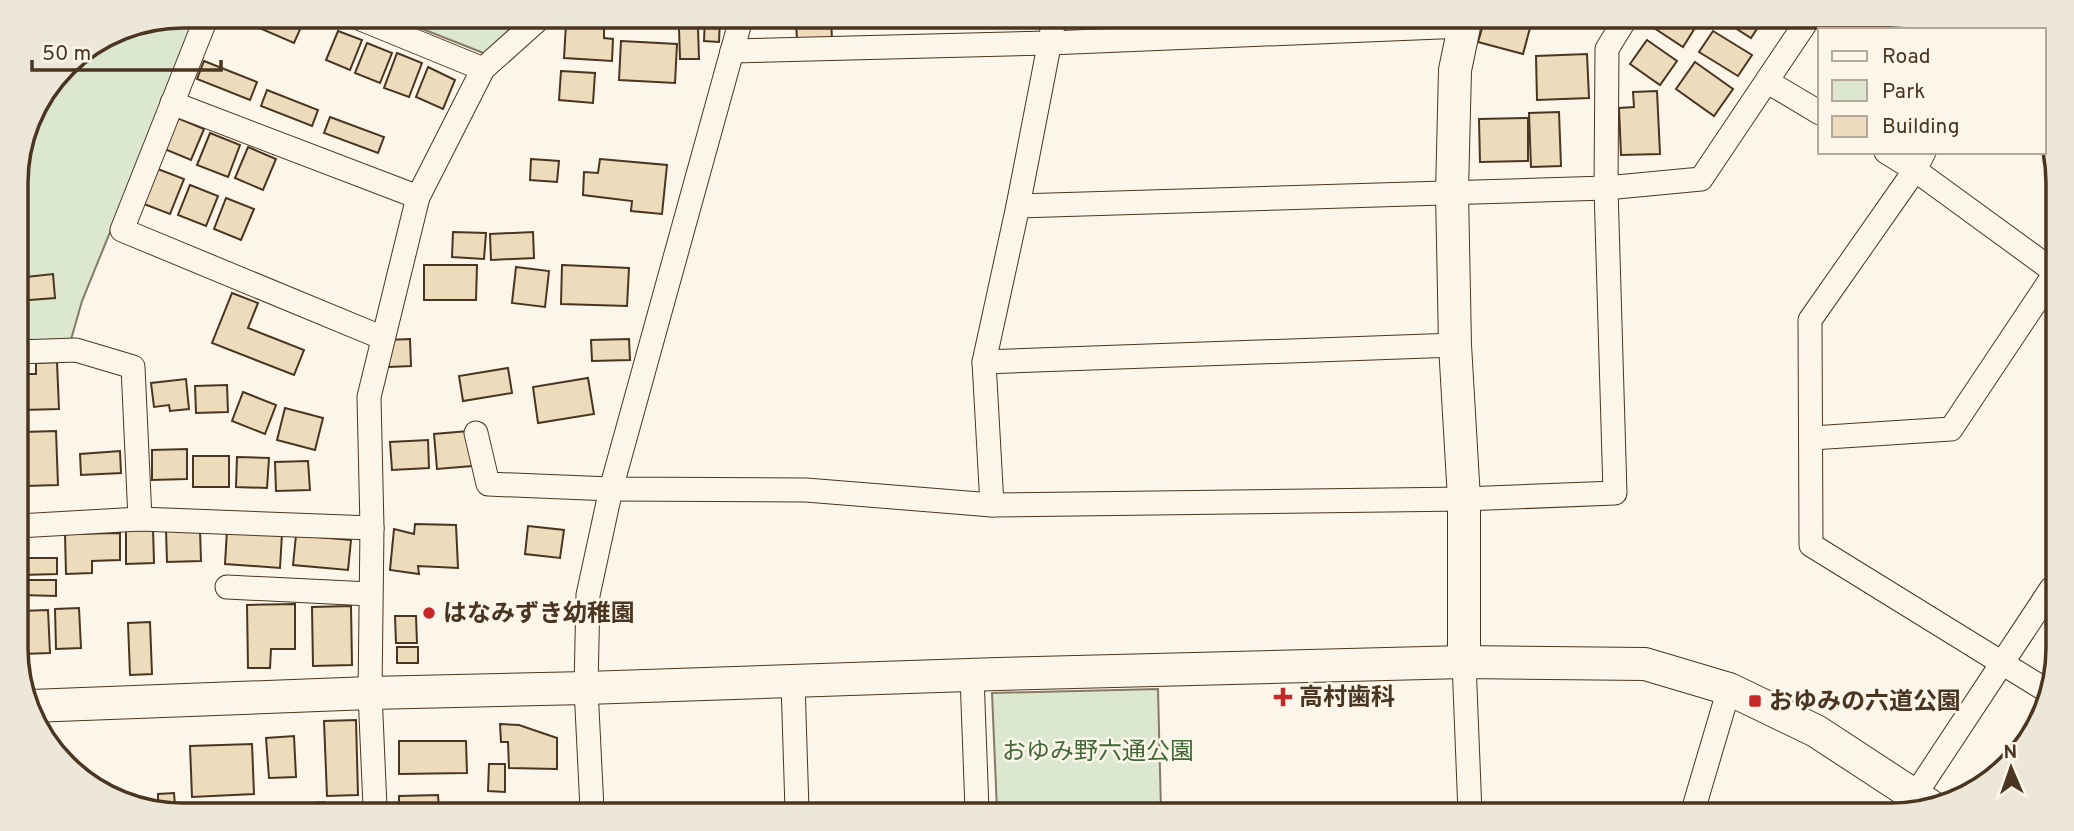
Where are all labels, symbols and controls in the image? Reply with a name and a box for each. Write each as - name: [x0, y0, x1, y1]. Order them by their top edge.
- scale bar: [32, 28, 220, 72]
- legend: [1818, 28, 2046, 154]
- text: 50 m: [42, 41, 91, 68]
- text: Road: [1882, 44, 1931, 71]
- text: Park: [1882, 79, 1925, 106]
- text: Building: [1882, 114, 1960, 141]
- place label: はなみずき幼稚園: [443, 600, 635, 630]
- marker: はなみずき幼稚園: [421, 605, 437, 621]
- place label: 高村歯科: [1299, 684, 1395, 714]
- marker: 高村歯科: [1273, 687, 1293, 707]
- place label: おゆみの六道公園: [1769, 688, 1961, 718]
- marker: おゆみの六道公園: [1747, 693, 1763, 709]
- north arrow: [1976, 733, 2046, 803]
- park label: おゆみ野六通公園: [1002, 738, 1194, 768]
- text: N: [2003, 741, 2018, 765]

